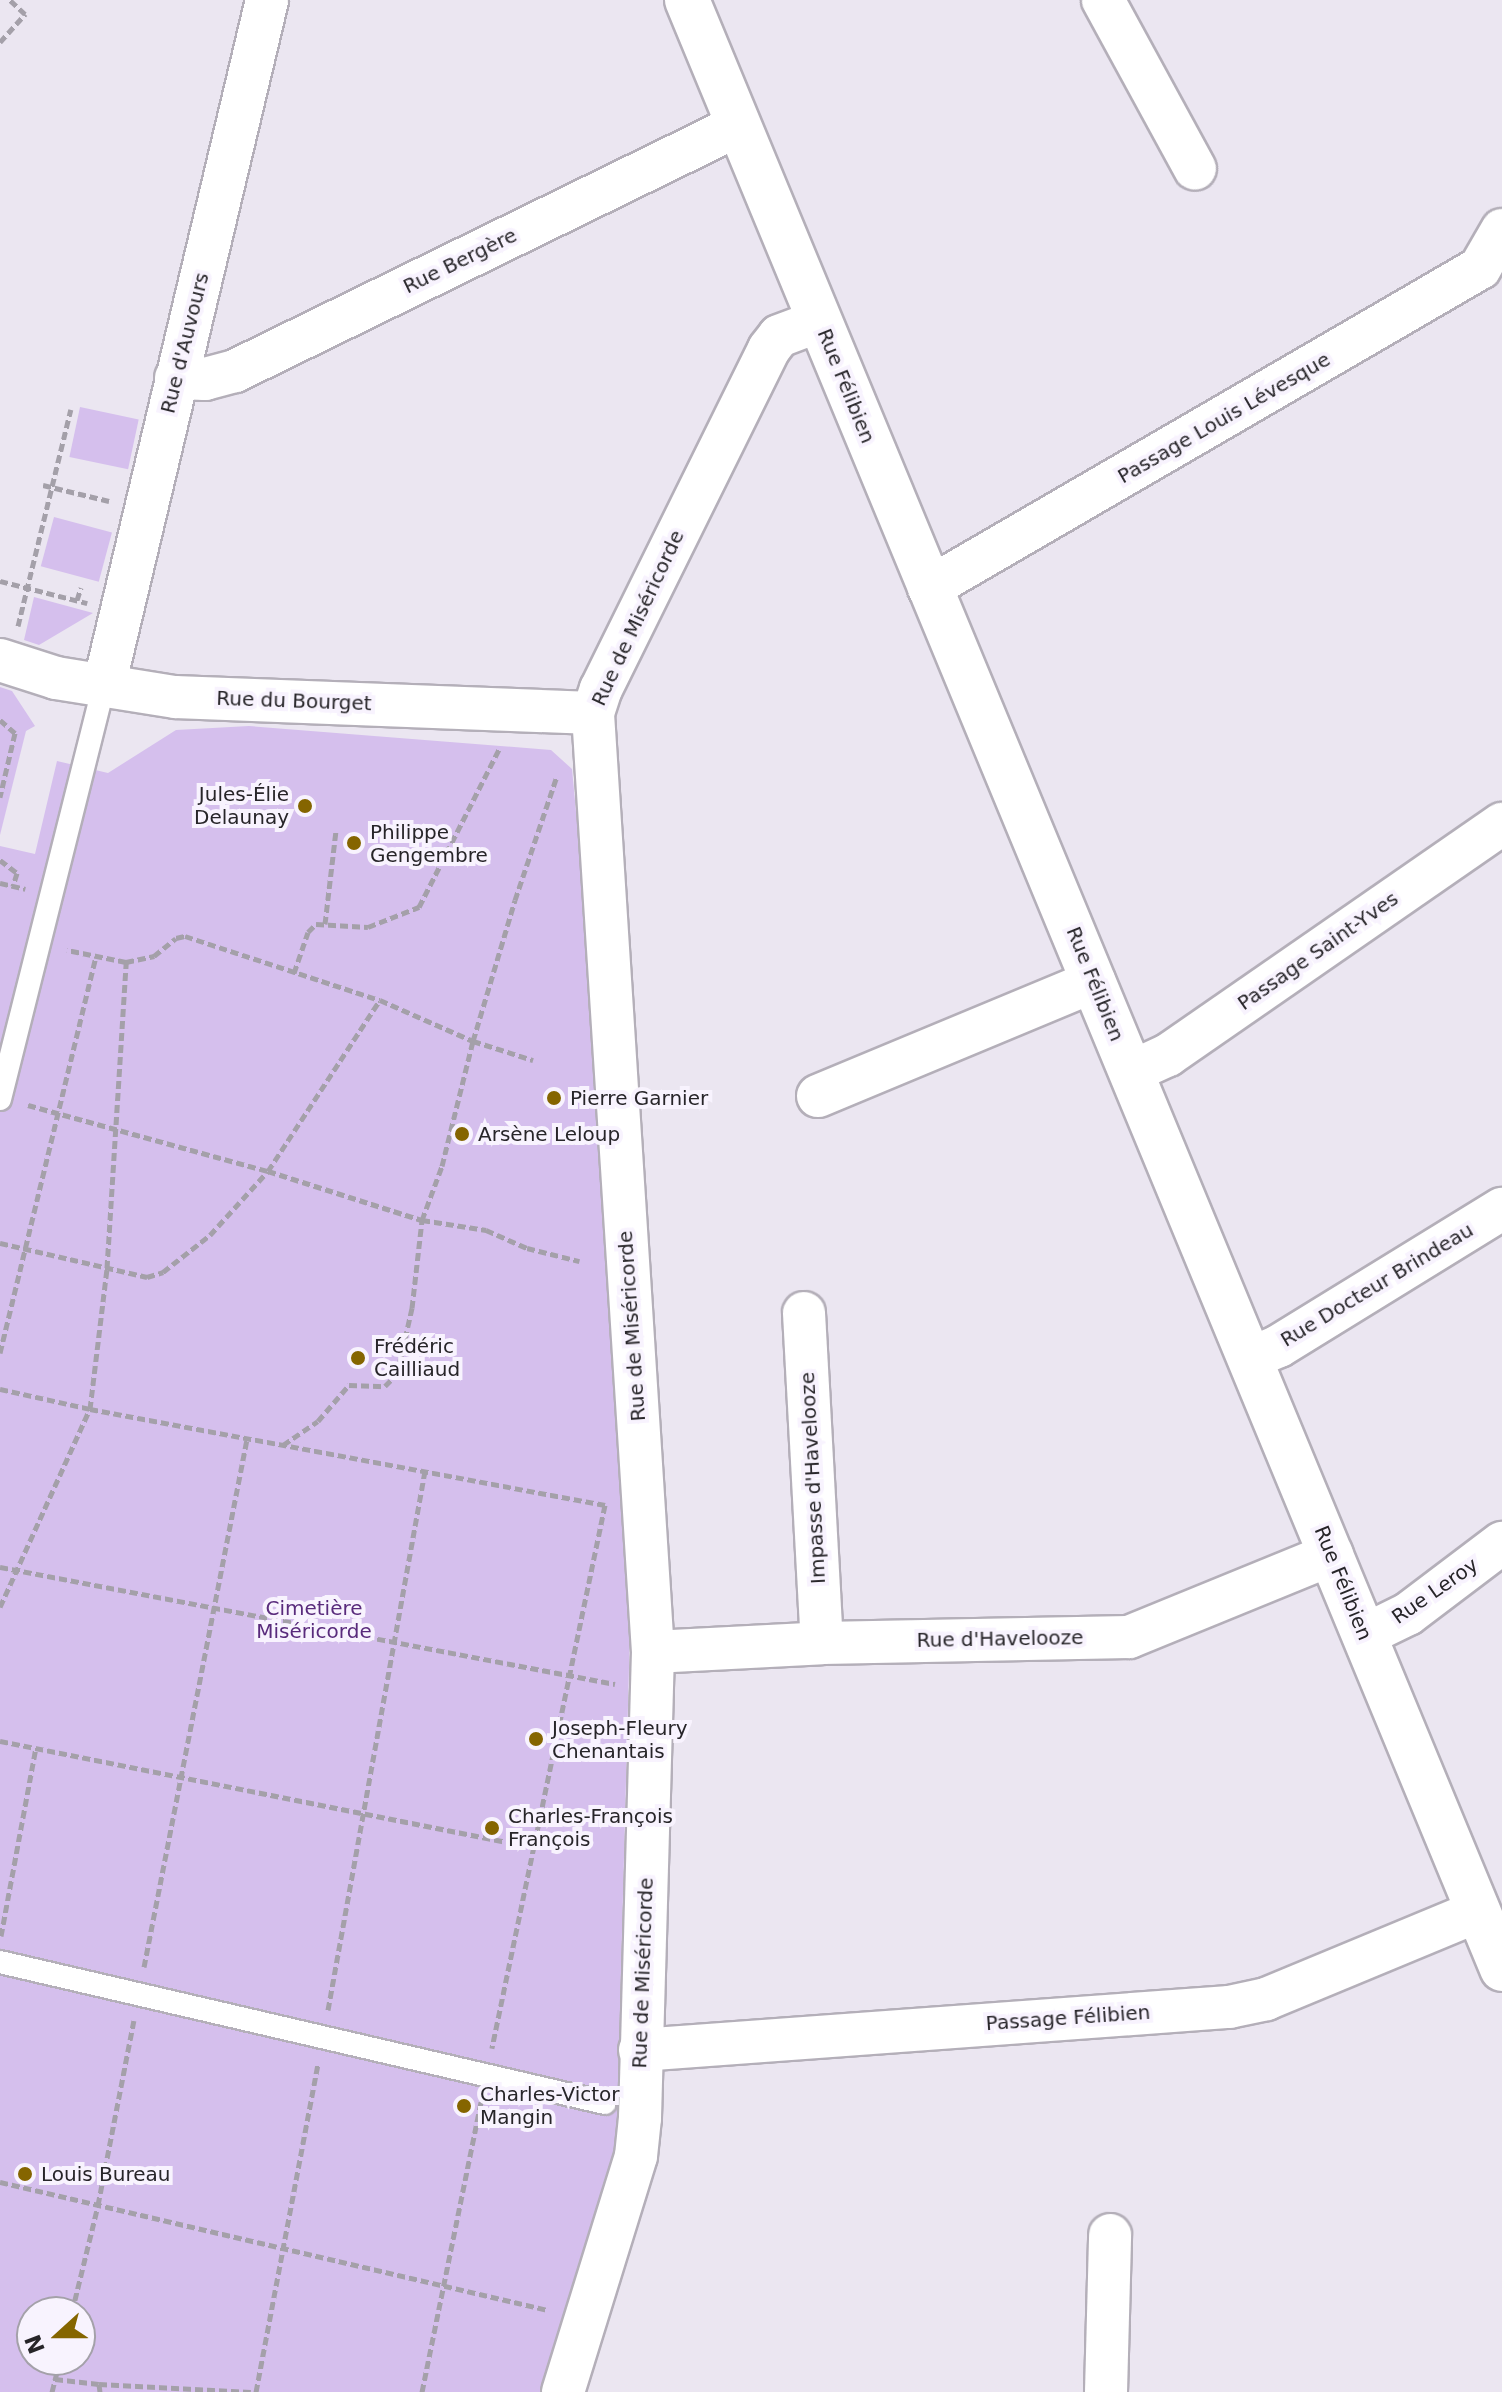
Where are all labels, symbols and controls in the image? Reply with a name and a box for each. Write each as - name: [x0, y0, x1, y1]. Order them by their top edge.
- street label: Rue Bergère: [399, 223, 521, 299]
- street label: Rue d'Auvours: [156, 270, 214, 416]
- street label: Rue Félibien: [812, 325, 880, 447]
- street label: Passage Louis Lévesque: [1114, 347, 1334, 489]
- street label: Rue de Miséricorde: [587, 526, 689, 710]
- street label: Rue du Bourget: [216, 686, 372, 716]
- place label: Jules-Élie Delaunay: [194, 782, 289, 829]
- marker: Jules-Élie Delaunay: [296, 797, 314, 815]
- place label: Philippe Gengembre: [370, 820, 488, 867]
- marker: Philippe Gengembre: [345, 834, 363, 852]
- street label: Passage Saint-Yves: [1233, 887, 1403, 1015]
- street label: Rue Félibien: [1061, 923, 1129, 1045]
- place label: Pierre Garnier: [570, 1086, 708, 1110]
- marker: Pierre Garnier: [545, 1089, 563, 1107]
- place label: Arsène Leloup: [478, 1122, 620, 1146]
- marker: Arsène Leloup: [453, 1125, 471, 1143]
- street label: Rue Docteur Brindeau: [1276, 1218, 1478, 1352]
- street label: Rue de Miséricorde: [613, 1230, 651, 1422]
- place label: Frédéric Cailliaud: [374, 1334, 460, 1381]
- marker: Frédéric Cailliaud: [349, 1349, 367, 1367]
- street label: Impasse d'Havelooze: [795, 1371, 831, 1585]
- street label: Rue Félibien: [1309, 1522, 1377, 1644]
- street label: Rue Leroy: [1387, 1553, 1483, 1629]
- park label: Cimetière Miséricorde: [256, 1597, 372, 1644]
- street label: Rue d'Havelooze: [916, 1626, 1084, 1652]
- place label: Joseph-Fleury Chenantais: [552, 1716, 688, 1763]
- marker: Joseph-Fleury Chenantais: [527, 1730, 545, 1748]
- place label: Charles-François François: [508, 1804, 673, 1851]
- marker: Charles-François François: [483, 1819, 501, 1837]
- street label: Rue de Miséricorde: [628, 1877, 658, 2069]
- street label: Passage Félibien: [985, 2000, 1151, 2036]
- place label: Charles-Victor Mangin: [480, 2082, 620, 2129]
- marker: Charles-Victor Mangin: [455, 2097, 473, 2115]
- place label: Louis Bureau: [41, 2162, 170, 2186]
- marker: Louis Bureau: [16, 2165, 34, 2183]
- north arrow: [16, 2296, 96, 2376]
- text: N: [20, 2331, 50, 2357]

